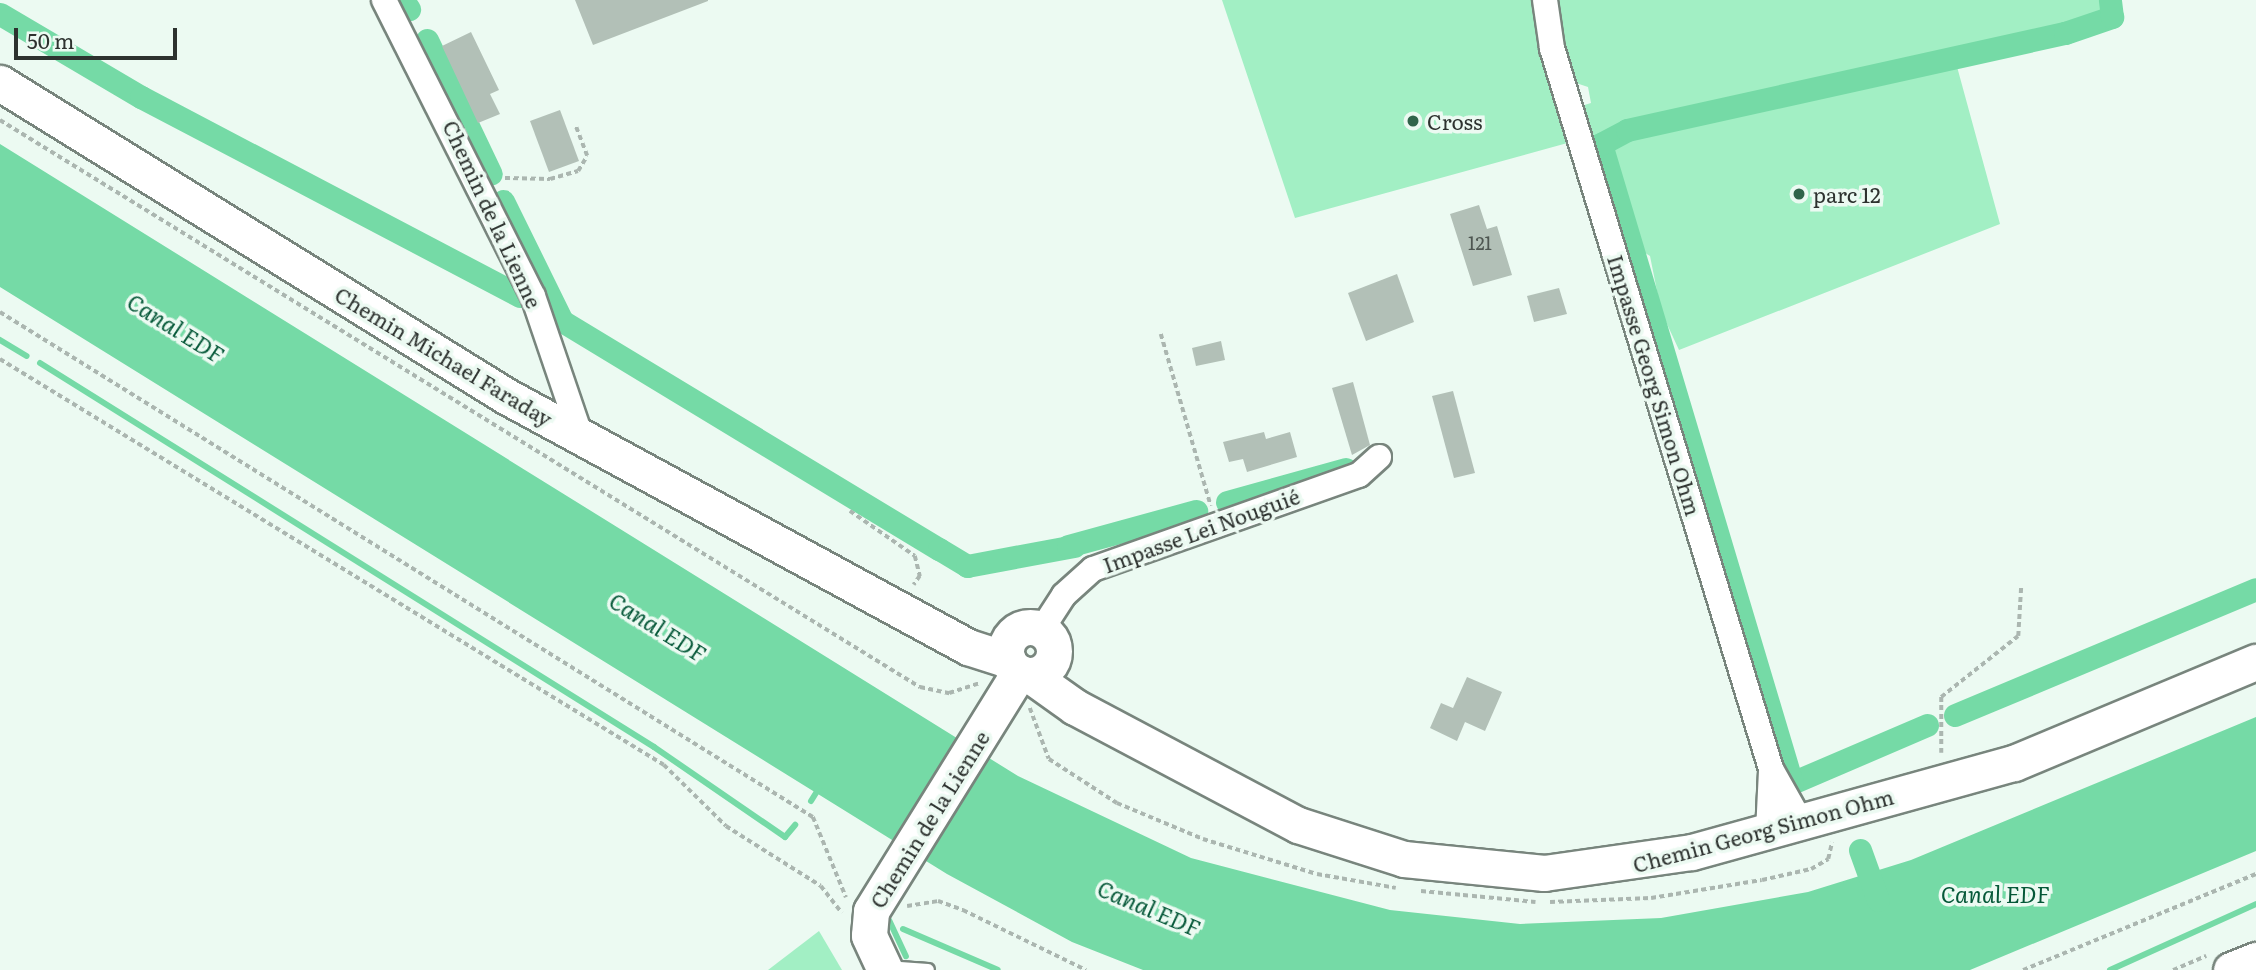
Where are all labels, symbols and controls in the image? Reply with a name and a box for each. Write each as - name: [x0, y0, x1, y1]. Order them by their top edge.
- scale bar: [18, 14, 180, 58]
- text: 50 m: [27, 24, 74, 55]
- place label: Cross: [1427, 108, 1482, 134]
- marker: Cross: [1405, 113, 1421, 129]
- street label: Chemin de la Lienne: [438, 116, 548, 312]
- place label: parc 12: [1813, 181, 1881, 207]
- marker: parc 12: [1791, 186, 1807, 202]
- house number: 121: [1468, 232, 1492, 254]
- street label: Impasse Georg Simon Ohm: [1603, 252, 1707, 518]
- street label: Chemin Michael Faraday: [331, 281, 557, 431]
- water label: Canal EDF: [123, 287, 229, 367]
- street label: Impasse Lei Nouguié: [1099, 483, 1303, 577]
- water label: Canal EDF: [605, 586, 711, 666]
- street label: Chemin de la Lienne: [864, 726, 994, 912]
- street label: Chemin Georg Simon Ohm: [1630, 783, 1896, 877]
- water label: Canal EDF: [1094, 873, 1204, 941]
- water label: Canal EDF: [1941, 879, 2049, 907]

